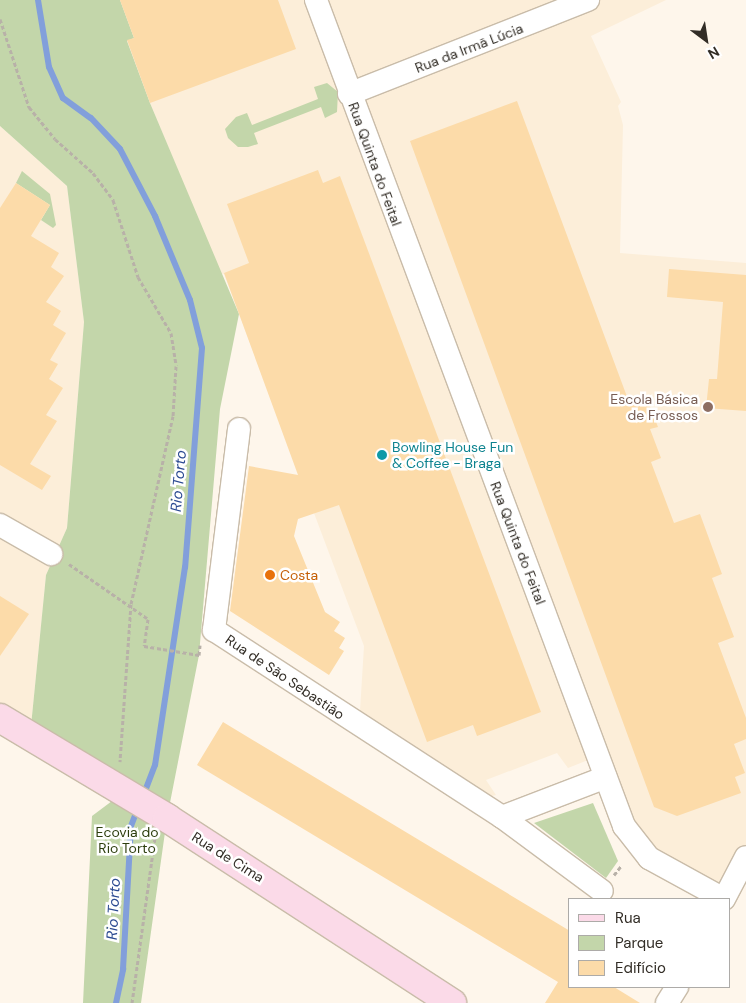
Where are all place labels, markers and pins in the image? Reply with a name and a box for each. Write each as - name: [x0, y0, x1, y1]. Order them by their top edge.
- place label: Escola Básica de Frossos: [610, 391, 698, 424]
- marker: Escola Básica de Frossos: [702, 401, 714, 413]
- place label: Bowling House Fun & Coffee - Braga: [392, 439, 513, 472]
- marker: Bowling House Fun & Coffee - Braga: [376, 449, 388, 461]
- place label: Costa: [280, 567, 318, 583]
- marker: Costa: [264, 569, 276, 581]

